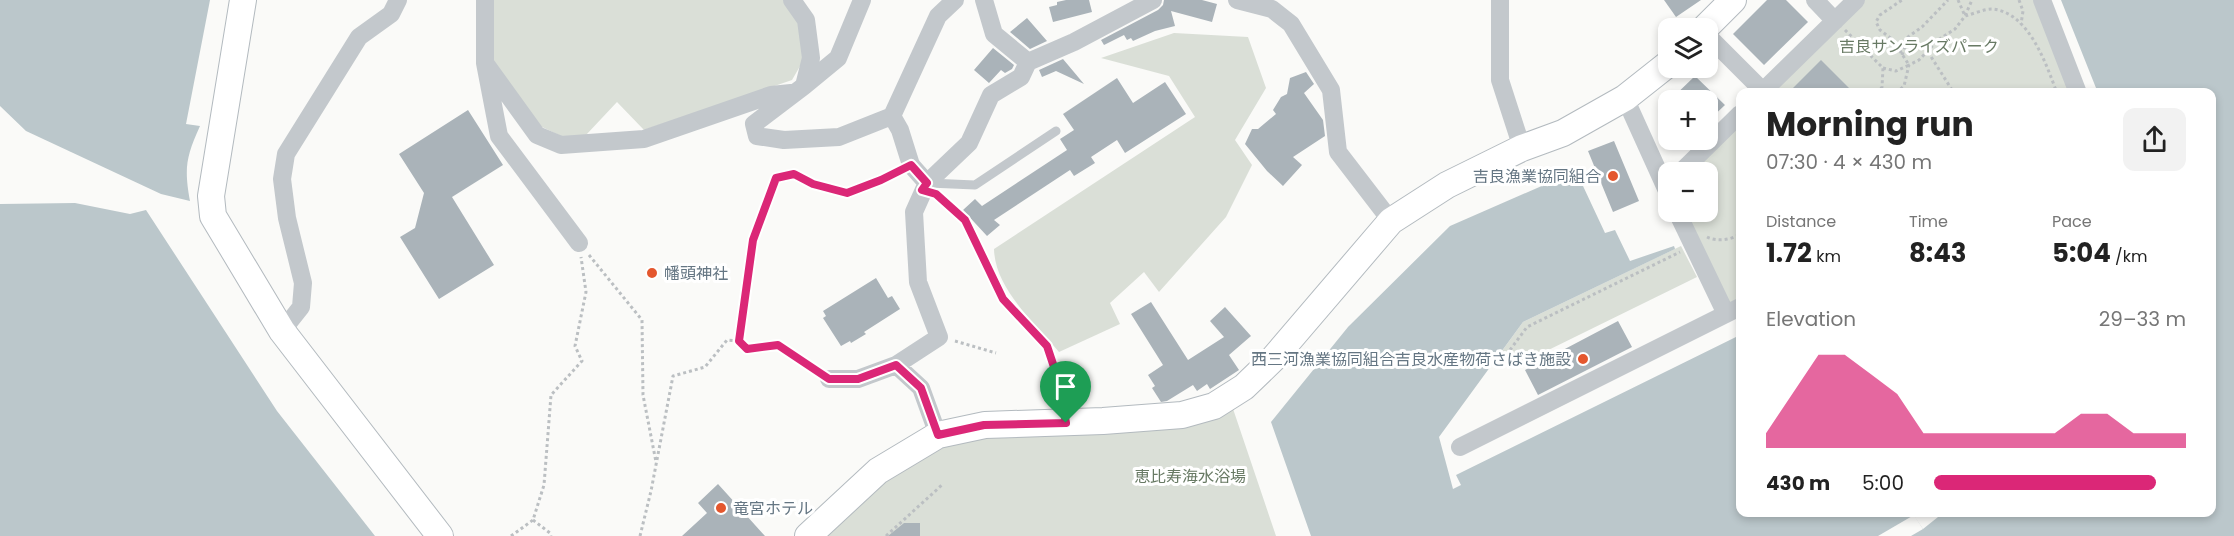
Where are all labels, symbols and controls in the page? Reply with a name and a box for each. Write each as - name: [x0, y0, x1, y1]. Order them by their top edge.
- map controls: [1658, 18, 1718, 222]
- button: layers: [1658, 18, 1718, 78]
- park label: 吉良サンライズパーク: [1839, 35, 1999, 58]
- button: +: [1658, 90, 1718, 150]
- text: Morning run: [1766, 101, 1974, 148]
- button: share: [2123, 108, 2186, 171]
- text: 07:30 · 4 × 430 m: [1766, 148, 1932, 176]
- button: −: [1658, 162, 1718, 222]
- place label: 吉良漁業協同組合: [1473, 165, 1601, 188]
- marker: 吉良漁業協同組合: [1606, 169, 1620, 183]
- text: Distance: [1766, 210, 1836, 233]
- text: Time: [1909, 210, 1948, 233]
- text: Pace: [2052, 210, 2092, 233]
- text: 1.72: [1766, 235, 1812, 271]
- text: 8:43: [1909, 235, 1967, 271]
- text: 5:04: [2052, 235, 2111, 271]
- text: km: [1812, 245, 1841, 268]
- text: /km: [2111, 245, 2147, 268]
- place label: 幡頭神社: [664, 262, 728, 285]
- marker: 幡頭神社: [645, 266, 659, 280]
- text: Elevation: [1766, 305, 1856, 333]
- text: 29–33 m: [2099, 305, 2186, 333]
- place label: 西三河漁業協同組合吉良水産物荷さばき施設: [1251, 348, 1571, 371]
- marker: 西三河漁業協同組合吉良水産物荷さばき施設: [1576, 352, 1590, 366]
- pin: [1040, 361, 1091, 423]
- icon: arrive: [1049, 370, 1082, 403]
- park label: 恵比寿海水浴場: [1134, 465, 1246, 488]
- text: 430 m: [1766, 469, 1830, 497]
- text: 5:00: [1862, 469, 1904, 497]
- place label: 竜宮ホテル: [733, 497, 813, 520]
- marker: 竜宮ホテル: [714, 501, 728, 515]

